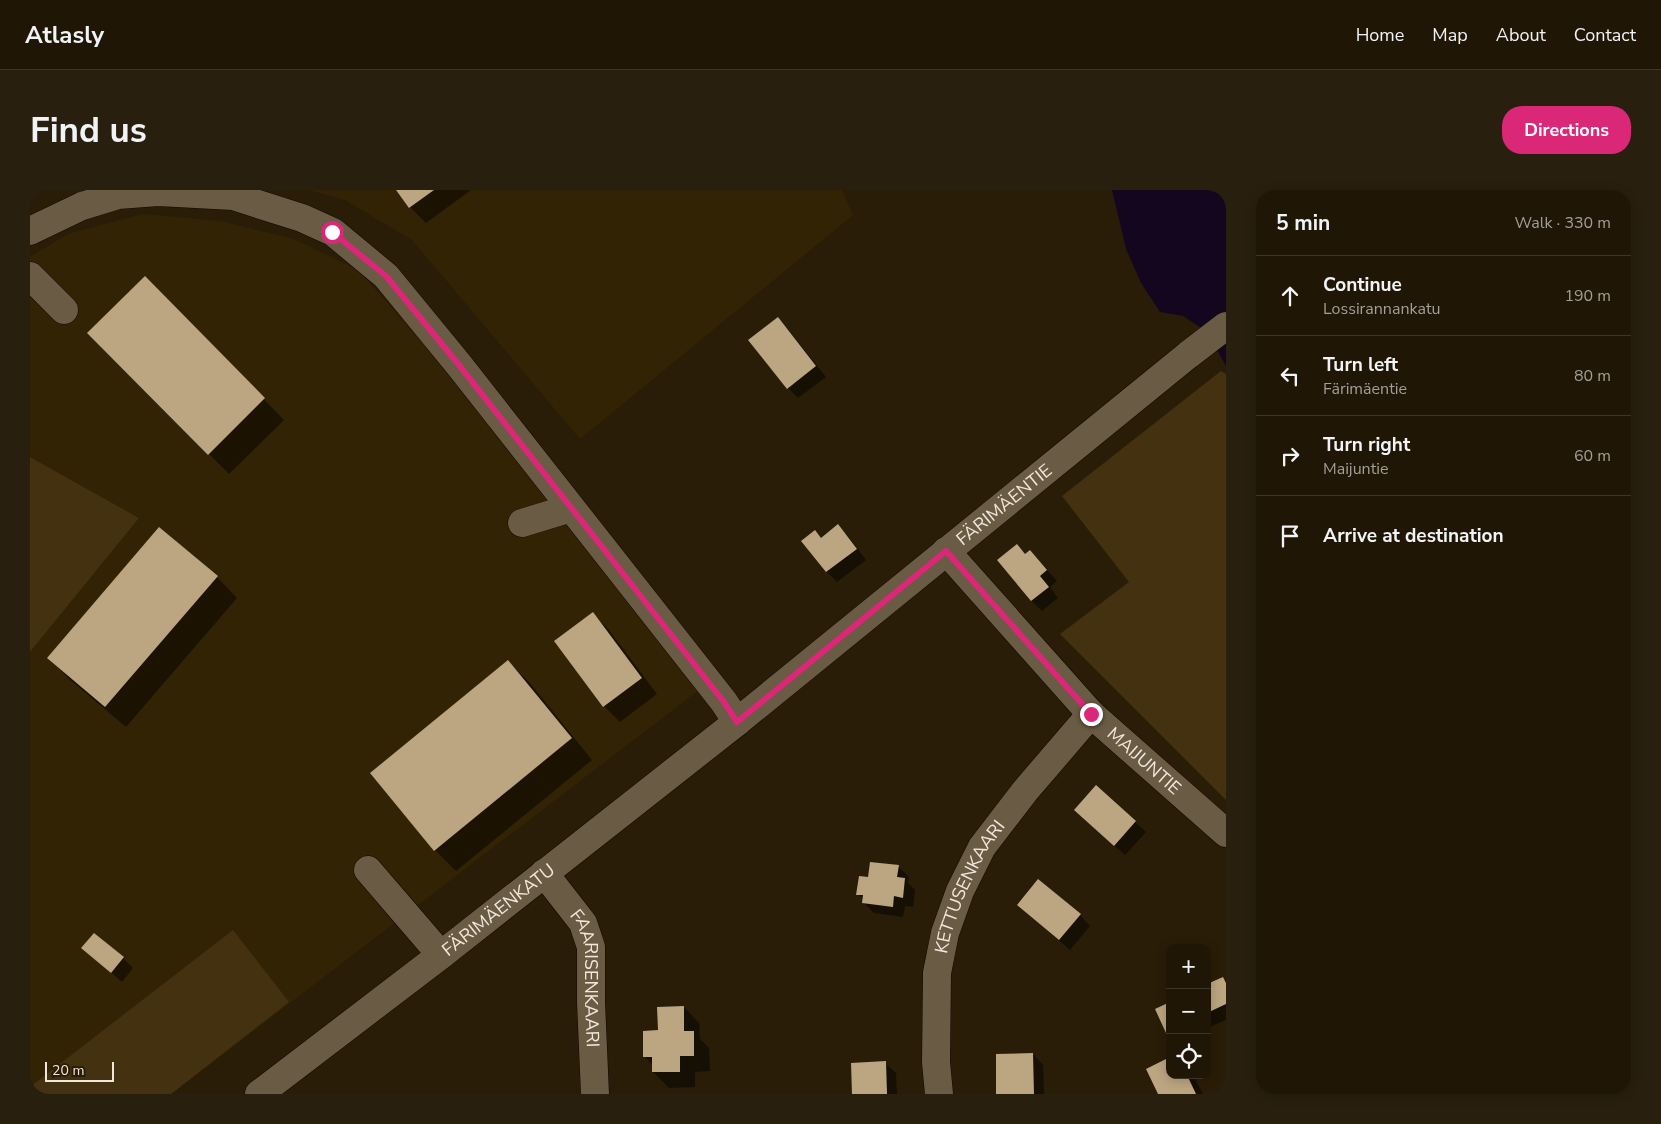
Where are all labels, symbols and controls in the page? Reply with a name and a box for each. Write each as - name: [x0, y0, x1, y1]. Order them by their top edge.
- text: Atlasly: [25, 19, 104, 51]
- text: Home: [1356, 23, 1404, 47]
- text: Map: [1432, 23, 1468, 47]
- text: About: [1496, 23, 1546, 47]
- text: Contact: [1574, 23, 1636, 47]
- button: Directions: [1502, 106, 1631, 154]
- text: Find us: [30, 107, 147, 154]
- text: 5 min: [1276, 209, 1330, 237]
- text: Walk · 330 m: [1515, 212, 1611, 234]
- route start: [321, 221, 344, 244]
- text: Continue: [1323, 272, 1402, 298]
- icon: ahead: [1276, 282, 1304, 310]
- text: 190 m: [1564, 285, 1611, 307]
- text: Lossirannankatu: [1323, 298, 1440, 320]
- text: Turn left: [1323, 352, 1398, 378]
- icon: left: [1276, 362, 1304, 390]
- text: 80 m: [1574, 365, 1611, 387]
- text: Färimäentie: [1323, 378, 1407, 400]
- text: Turn right: [1323, 432, 1410, 458]
- icon: right: [1276, 442, 1304, 470]
- text: 60 m: [1574, 445, 1611, 467]
- street label: FÄRIMÄENTIE: [951, 458, 1057, 551]
- text: Maijuntie: [1323, 458, 1389, 480]
- icon: arrive: [1276, 522, 1304, 550]
- text: Arrive at destination: [1323, 523, 1504, 549]
- route end: [1080, 703, 1103, 726]
- street label: MAIJUNTIE: [1102, 722, 1186, 800]
- street label: KETTUSENKAARI: [929, 815, 1010, 955]
- street label: FÄRIMÄENKATU: [437, 858, 560, 962]
- street label: FAARISENKAARI: [565, 904, 605, 1048]
- map controls: [1166, 944, 1211, 1079]
- button: +: [1166, 944, 1211, 989]
- button: −: [1166, 989, 1211, 1034]
- button: locate: [1166, 1034, 1211, 1079]
- scale bar: [45, 1059, 114, 1082]
- text: 20 m: [52, 1061, 84, 1080]

